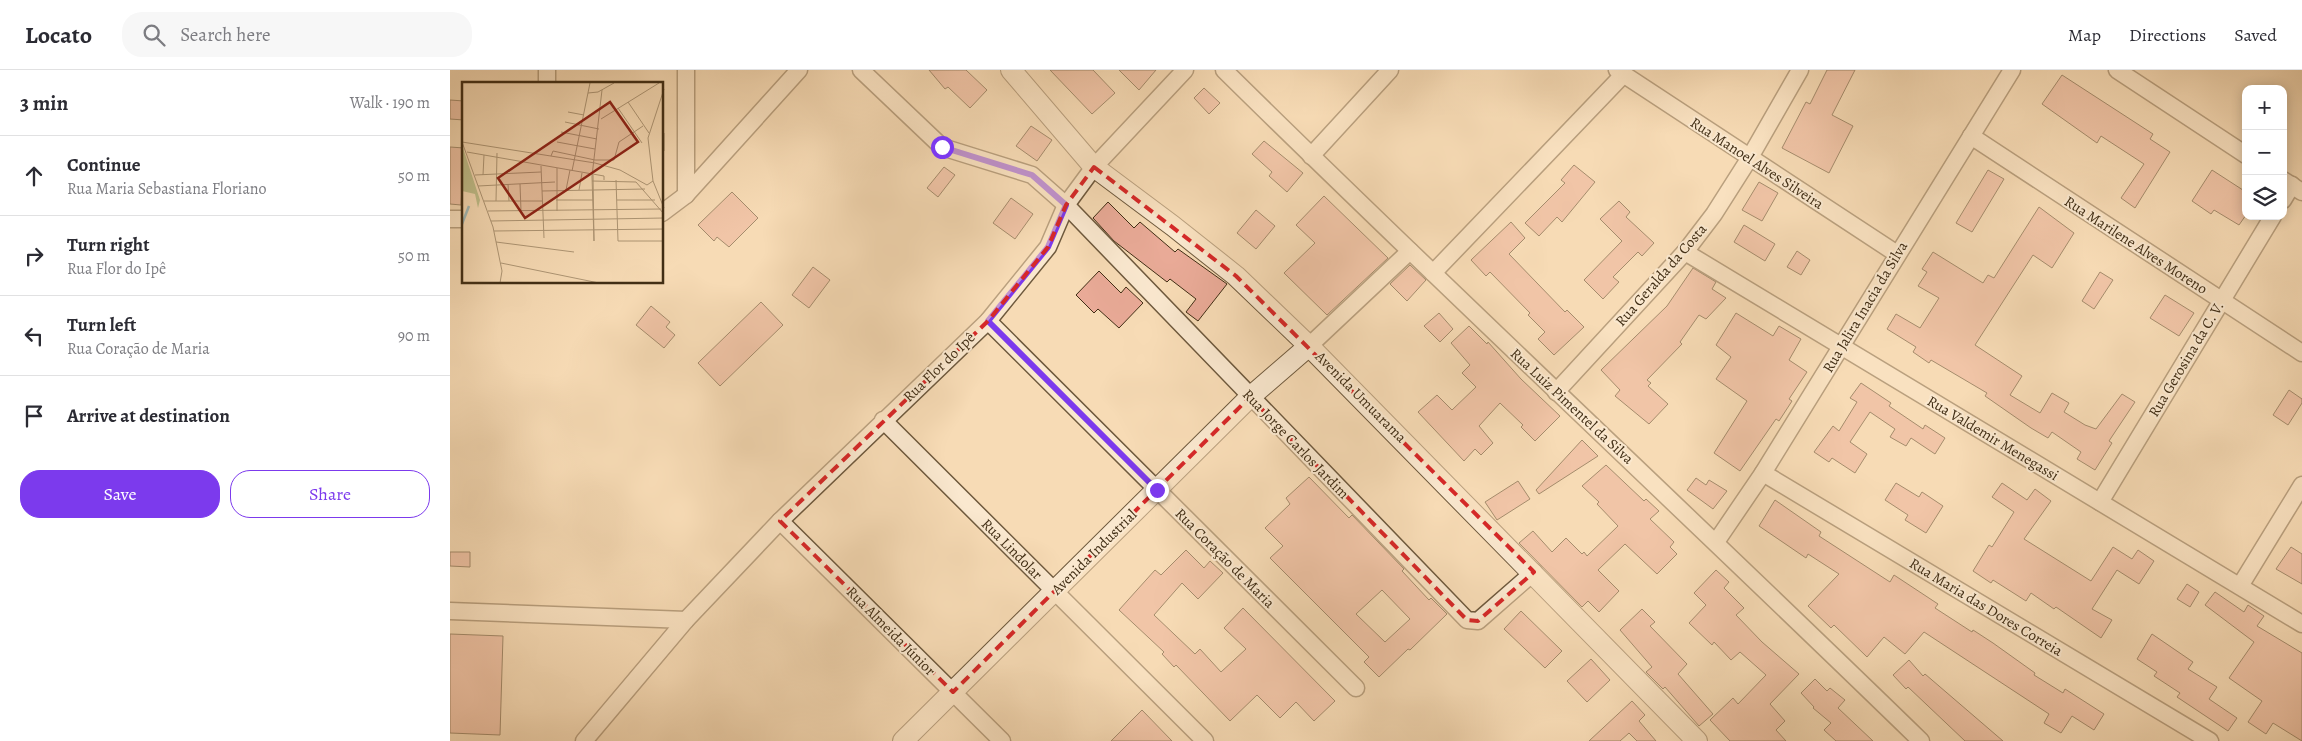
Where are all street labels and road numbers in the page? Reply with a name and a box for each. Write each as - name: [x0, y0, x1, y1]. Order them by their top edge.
- street label: Rua Manoel Alves Silveira: [1686, 112, 1828, 214]
- street label: Rua Marilene Alves Moreno: [2061, 191, 2211, 299]
- street label: Rua Geralda da Costa: [1611, 219, 1711, 331]
- street label: Rua Jalira Inacia da Silva: [1818, 238, 1912, 376]
- street label: Rua Gerosina da C. V.: [2144, 297, 2228, 421]
- street label: Rua Flor do Ipê: [899, 327, 980, 406]
- street label: Rua Luiz Pimentel da Silva: [1506, 344, 1638, 468]
- street label: Avenida Umuarama: [1310, 346, 1411, 447]
- street label: Rua Jorge Carlos Jardim: [1238, 385, 1354, 504]
- street label: Rua Valdemir Menegassi: [1924, 391, 2062, 485]
- street label: Rua Coração de Maria: [1171, 504, 1279, 612]
- street label: Avenida Industrial: [1046, 505, 1141, 600]
- street label: Rua Lindolar: [977, 514, 1047, 584]
- street label: Rua Maria das Dores Correia: [1906, 553, 2066, 661]
- street label: Rua Almeida Júnior: [842, 582, 940, 680]

